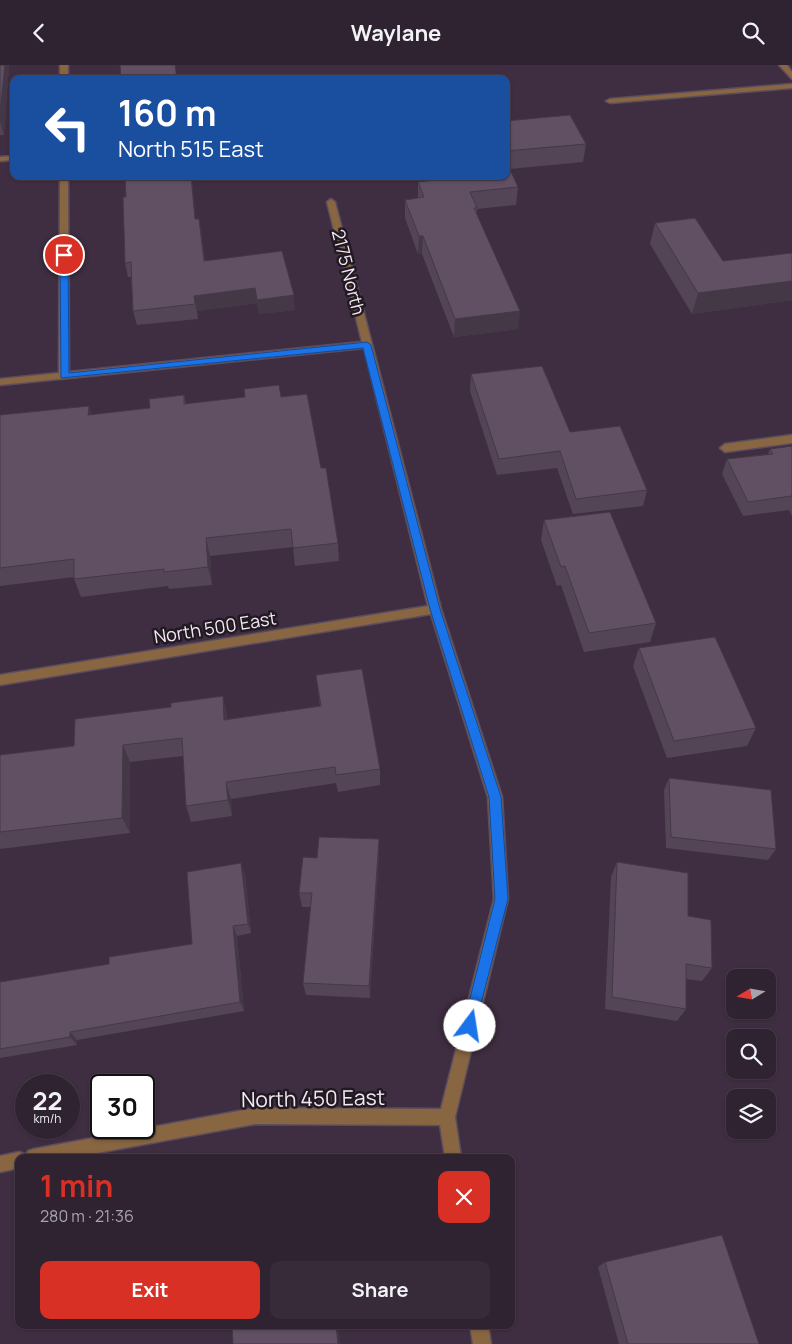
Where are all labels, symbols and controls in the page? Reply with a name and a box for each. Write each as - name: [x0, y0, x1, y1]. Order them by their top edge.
- text: Waylane: [351, 18, 441, 48]
- icon: back: [25, 19, 53, 47]
- icon: search: [739, 19, 767, 47]
- text: 160 m: [118, 89, 217, 137]
- icon: left: [35, 95, 100, 160]
- text: North 515 East: [118, 134, 264, 164]
- street label: 2175 North: [327, 227, 371, 317]
- pin: [43, 234, 85, 276]
- icon: arrive: [50, 241, 78, 269]
- street label: North 500 East: [152, 605, 278, 649]
- north arrow: [726, 969, 776, 1019]
- map controls: [726, 969, 776, 1139]
- position arrow: [443, 999, 495, 1051]
- button: search: [726, 1029, 776, 1079]
- speed limit sign: 30: [90, 1074, 155, 1139]
- text: 22: [33, 1083, 62, 1118]
- street label: North 450 East: [241, 1083, 385, 1113]
- button: layers: [726, 1089, 776, 1139]
- text: km/h: [34, 1110, 61, 1127]
- text: 1 min: [40, 1165, 113, 1206]
- button: close: [438, 1171, 490, 1223]
- text: 280 m · 21:36: [40, 1205, 134, 1227]
- button: Exit: [40, 1261, 260, 1319]
- button: Share: [270, 1261, 490, 1319]

